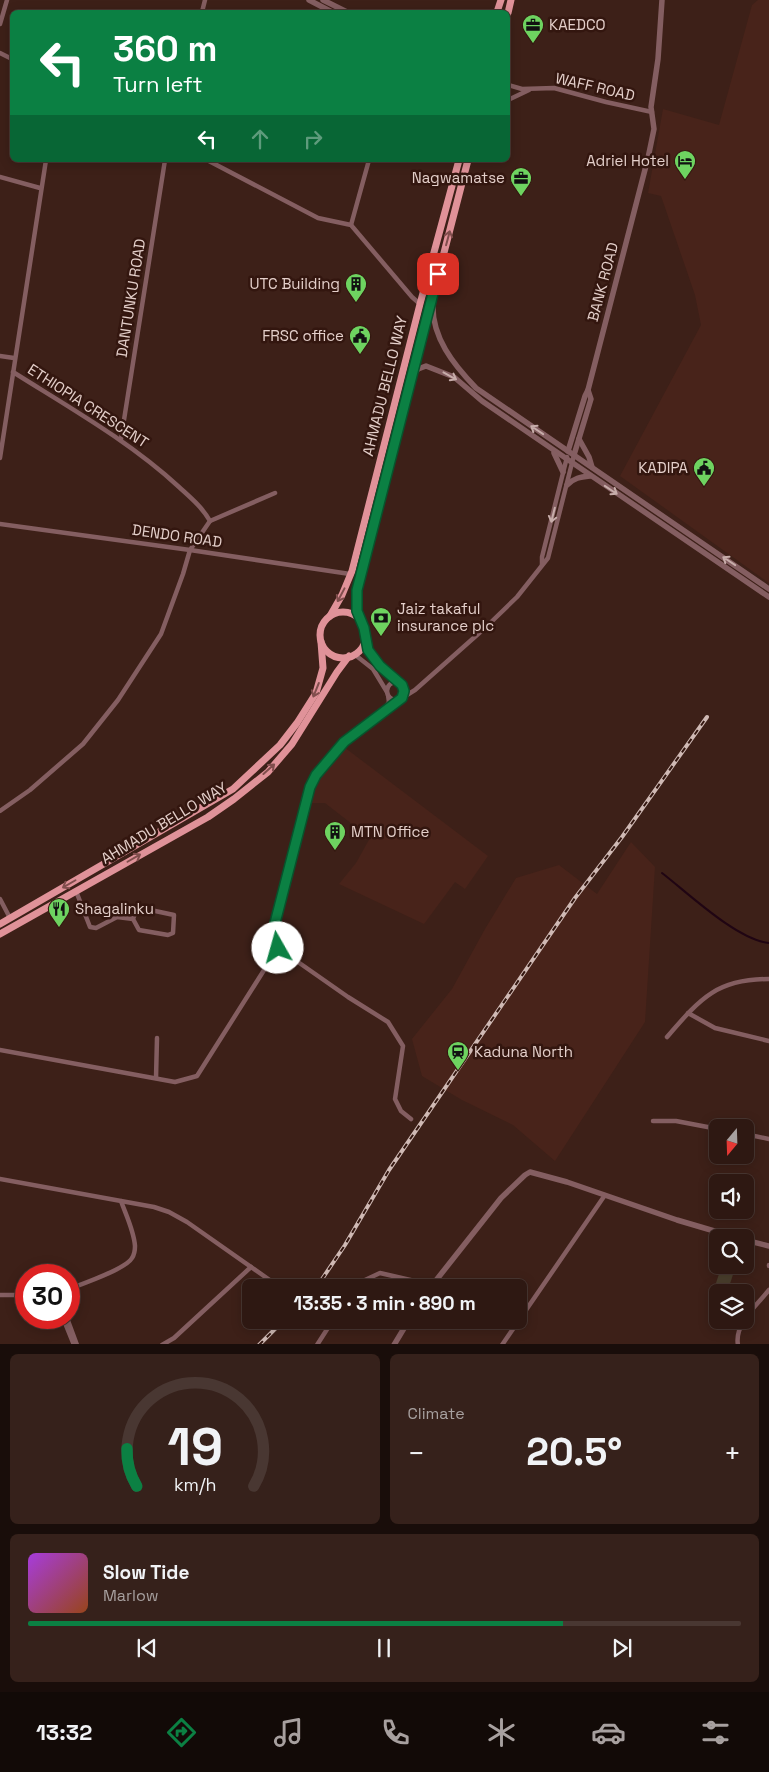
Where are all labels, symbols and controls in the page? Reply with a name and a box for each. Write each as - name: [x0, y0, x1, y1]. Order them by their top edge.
- office icon: KAEDCO: [521, 13, 545, 44]
- place label: KAEDCO: [549, 15, 606, 34]
- text: 360 m: [113, 27, 217, 71]
- icon: left: [30, 30, 95, 95]
- street label: WAFF ROAD: [554, 68, 637, 105]
- text: Turn left: [113, 70, 203, 98]
- icon: left: [193, 125, 221, 153]
- icon: ahead: [246, 125, 274, 153]
- icon: right: [299, 125, 327, 153]
- hotel icon: Adriel Hotel: [673, 149, 697, 180]
- place label: Adriel Hotel: [586, 151, 669, 170]
- office icon: Nagwamatse: [509, 166, 533, 197]
- place label: Nagwamatse: [412, 168, 505, 187]
- one-way arrow: [444, 230, 453, 246]
- street label: DANTUNKU ROAD: [112, 237, 149, 359]
- street label: BANK ROAD: [583, 240, 622, 323]
- pin: [417, 253, 459, 295]
- icon: arrive: [424, 260, 452, 288]
- building icon: UTC Building: [344, 272, 368, 303]
- place label: UTC Building: [250, 274, 340, 293]
- street label: AHMADU BELLO WAY: [358, 314, 411, 458]
- public building icon: FRSC office: [348, 324, 372, 355]
- place label: FRSC office: [262, 326, 344, 345]
- street label: ETHIOPIA CRESCENT: [24, 359, 152, 452]
- one-way arrow: [443, 371, 457, 381]
- one-way arrow: [530, 425, 544, 435]
- public building icon: KADIPA: [692, 456, 716, 487]
- place label: KADIPA: [638, 458, 689, 477]
- one-way arrow: [604, 485, 618, 495]
- one-way arrow: [548, 507, 557, 523]
- street label: DENDO ROAD: [131, 520, 223, 551]
- one-way arrow: [722, 556, 736, 566]
- one-way arrow: [336, 587, 345, 602]
- place label: Jaiz takaful insurance plc: [397, 599, 494, 635]
- bank icon: Jaiz takaful insurance plc: [369, 606, 393, 637]
- one-way arrow: [311, 682, 320, 697]
- one-way arrow: [262, 764, 275, 775]
- street label: AHMADU BELLO WAY: [97, 777, 230, 868]
- building icon: MTN Office: [323, 820, 347, 851]
- place label: MTN Office: [351, 822, 429, 841]
- one-way arrow: [126, 853, 140, 863]
- one-way arrow: [62, 879, 77, 889]
- restaurant icon: Shagalinku: [47, 897, 71, 928]
- place label: Shagalinku: [75, 899, 154, 918]
- position arrow: [251, 921, 303, 973]
- station icon: Kaduna North: [446, 1040, 470, 1071]
- place label: Kaduna North: [474, 1042, 573, 1061]
- north arrow: [709, 1119, 754, 1164]
- map controls: [709, 1119, 754, 1329]
- button: sound: [709, 1174, 754, 1219]
- button: search: [709, 1229, 754, 1274]
- speed limit sign: 30: [15, 1264, 80, 1329]
- button: layers: [709, 1284, 754, 1329]
- text: 13:35 · 3 min · 890 m: [293, 1291, 476, 1316]
- text: Climate: [408, 1403, 465, 1424]
- text: 19: [167, 1414, 223, 1480]
- text: 20.5°: [526, 1428, 622, 1476]
- text: −: [408, 1435, 425, 1471]
- text: +: [724, 1435, 741, 1471]
- text: km/h: [173, 1473, 216, 1496]
- text: Slow Tide: [103, 1560, 189, 1585]
- text: Marlow: [103, 1585, 159, 1606]
- icon: previous: [133, 1634, 161, 1662]
- icon: pause: [370, 1634, 398, 1662]
- icon: next: [608, 1634, 636, 1662]
- icon: directions: [164, 1715, 199, 1750]
- icon: music: [271, 1715, 306, 1750]
- icon: phone: [378, 1715, 413, 1750]
- icon: climate: [484, 1715, 519, 1750]
- icon: car: [591, 1715, 626, 1750]
- icon: filters: [698, 1715, 733, 1750]
- text: 13:32: [36, 1718, 92, 1746]

